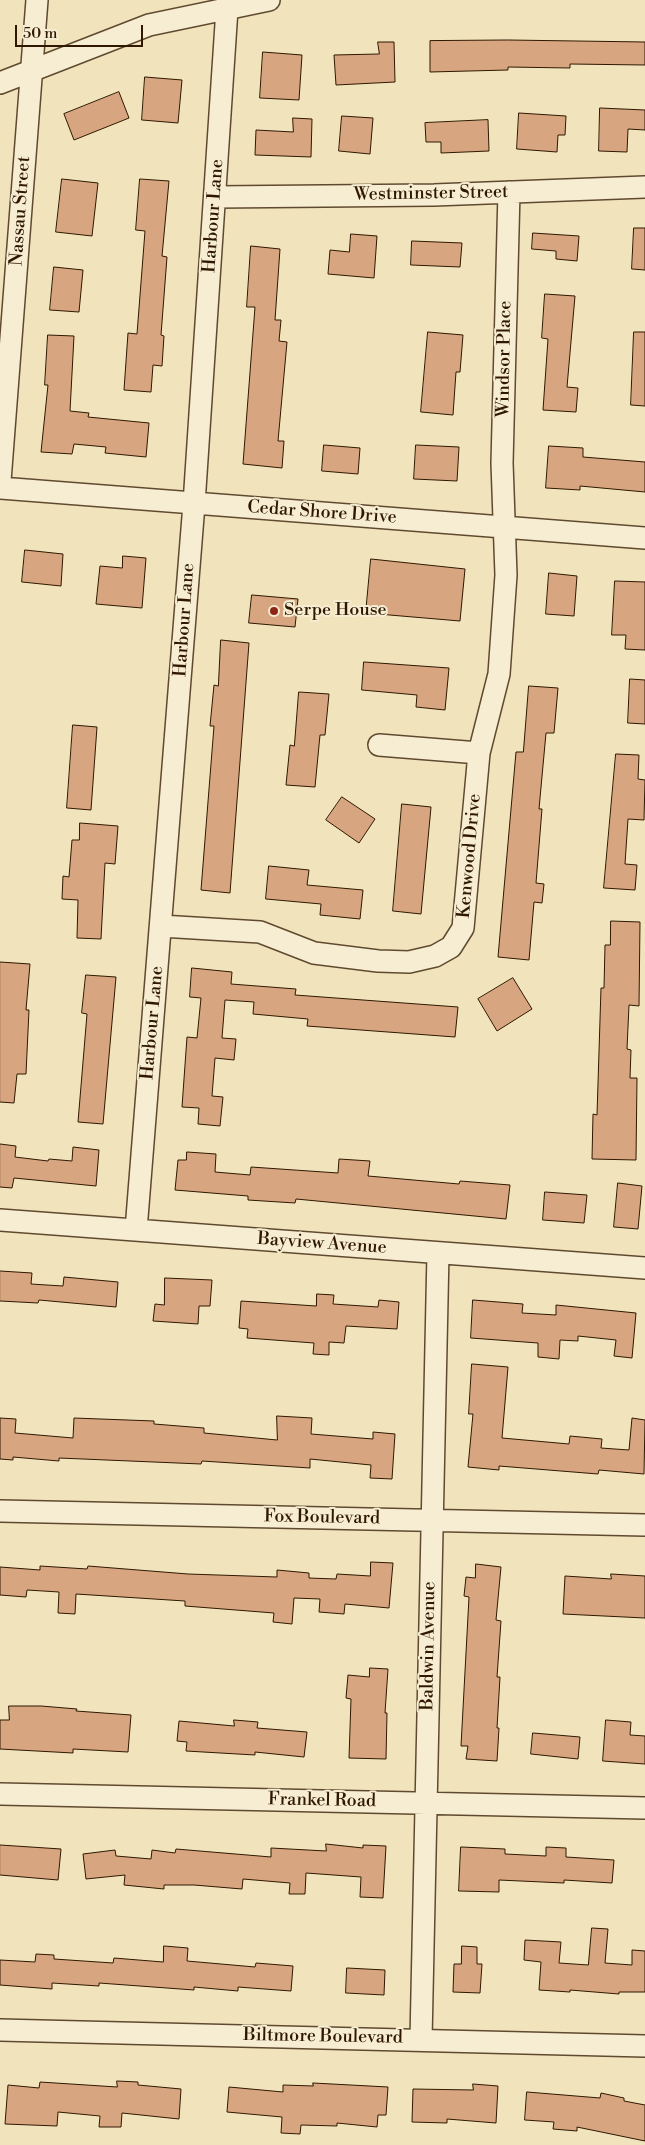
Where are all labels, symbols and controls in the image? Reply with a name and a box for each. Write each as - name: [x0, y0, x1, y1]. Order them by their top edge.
- scale bar: [18, 15, 145, 47]
- text: 50 m: [23, 24, 57, 43]
- street label: Nassau Street: [6, 155, 36, 267]
- street label: Harbour Lane: [199, 158, 229, 274]
- street label: Westminster Street: [353, 182, 509, 206]
- street label: Windsor Place: [493, 300, 517, 418]
- street label: Cedar Shore Drive: [247, 497, 397, 529]
- street label: Harbour Lane: [170, 562, 200, 678]
- place label: Serpe House: [284, 600, 387, 622]
- marker: Serpe House: [268, 605, 280, 617]
- street label: Kenwood Drive: [454, 793, 486, 919]
- street label: Harbour Lane: [137, 965, 169, 1081]
- street label: Bayview Avenue: [257, 1229, 387, 1259]
- street label: Fox Boulevard: [264, 1506, 380, 1530]
- street label: Baldwin Avenue: [417, 1581, 441, 1711]
- street label: Frankel Road: [268, 1789, 376, 1813]
- street label: Biltmore Boulevard: [243, 2025, 403, 2049]

